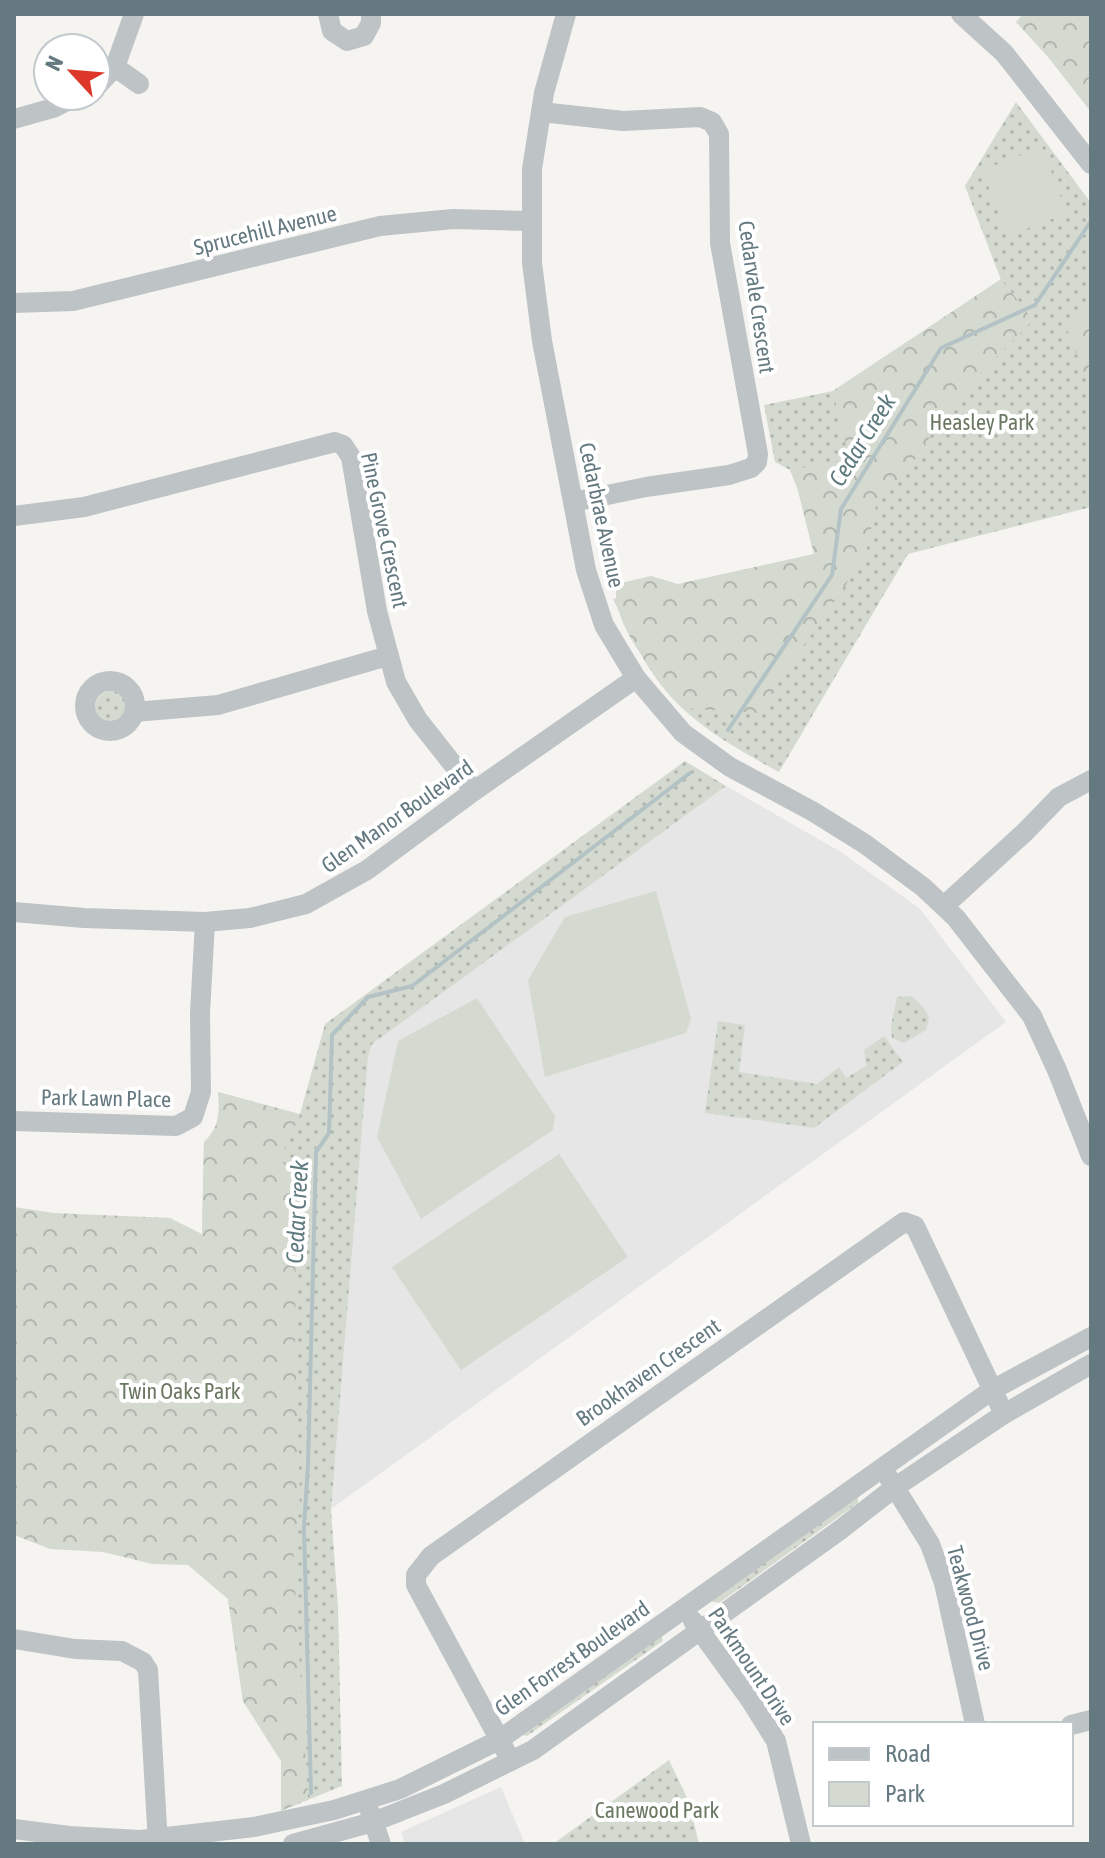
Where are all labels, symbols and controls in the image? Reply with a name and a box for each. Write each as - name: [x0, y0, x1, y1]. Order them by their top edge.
- north arrow: [32, 32, 112, 112]
- text: N: [39, 52, 69, 75]
- street label: Sprucehill Avenue: [191, 200, 339, 260]
- street label: Cedarvale Crescent: [733, 219, 781, 375]
- water label: Cedar Creek: [823, 389, 901, 491]
- park label: Heasley Park: [930, 409, 1035, 435]
- street label: Cedarbrae Avenue: [574, 440, 630, 590]
- street label: Pine Grove Crescent: [356, 450, 414, 610]
- street label: Glen Manor Boulevard: [316, 754, 478, 878]
- street label: Park Lawn Place: [41, 1084, 171, 1112]
- water label: Cedar Creek: [281, 1159, 313, 1264]
- street label: Brookhaven Crescent: [571, 1313, 725, 1431]
- park label: Twin Oaks Park: [120, 1378, 241, 1404]
- street label: Teakwood Drive: [942, 1543, 1000, 1673]
- street label: Glen Forrest Boulevard: [490, 1595, 654, 1721]
- street label: Parkmount Drive: [703, 1602, 801, 1730]
- legend: [813, 1722, 1073, 1826]
- text: Road: [885, 1740, 931, 1767]
- text: Park: [885, 1780, 926, 1807]
- park label: Canewood Park: [595, 1797, 719, 1823]

